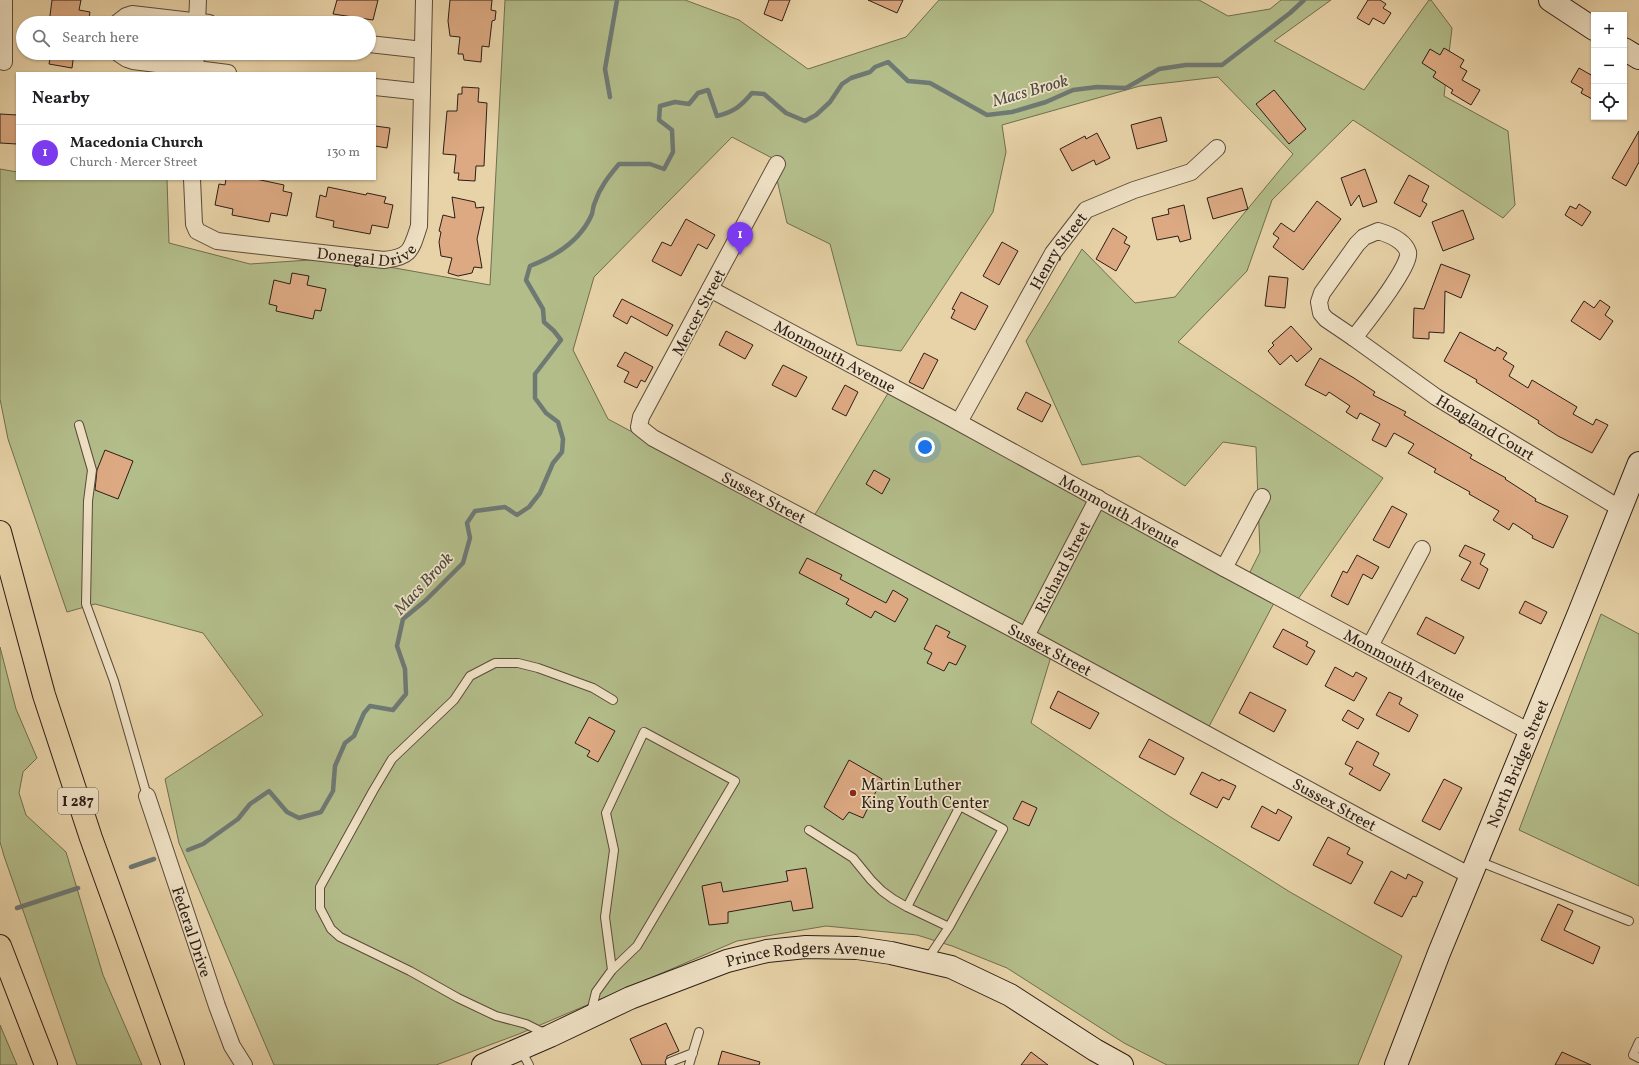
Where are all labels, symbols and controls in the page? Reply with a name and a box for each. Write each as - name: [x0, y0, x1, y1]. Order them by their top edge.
- map controls: [1591, 12, 1627, 120]
- button: +: [1591, 12, 1627, 48]
- search box: [16, 16, 376, 60]
- icon: search: [30, 27, 52, 49]
- text: Search here: [62, 28, 139, 49]
- button: −: [1591, 48, 1627, 84]
- water label: Macs Brook: [989, 70, 1071, 113]
- button: locate: [1591, 84, 1627, 120]
- text: Nearby: [32, 87, 90, 110]
- text: Macedonia Church: [70, 133, 203, 154]
- text: 1: [42, 144, 48, 162]
- text: 130 m: [327, 144, 360, 162]
- text: Church · Mercer Street: [70, 154, 198, 172]
- street label: Henry Street: [1026, 208, 1094, 294]
- pin: 1: [727, 222, 753, 255]
- street label: Donegal Drive: [316, 241, 423, 274]
- street label: Mercer Street: [668, 265, 732, 360]
- street label: Monmouth Avenue: [769, 316, 899, 399]
- street label: Hoagland Court: [1431, 390, 1538, 467]
- your location: [915, 437, 935, 457]
- street label: Sussex Street: [717, 467, 810, 530]
- street label: Monmouth Avenue: [1054, 470, 1183, 555]
- street label: Richard Street: [1031, 518, 1097, 618]
- water label: Macs Brook: [389, 548, 459, 621]
- street label: Sussex Street: [1003, 619, 1095, 683]
- street label: Monmouth Avenue: [1339, 625, 1469, 708]
- street label: North Bridge Street: [1483, 696, 1555, 832]
- street label: Sussex Street: [1288, 774, 1380, 838]
- place label: Martin Luther King Youth Center: [861, 775, 989, 815]
- road number: I 287: [58, 788, 98, 814]
- marker: Martin Luther King Youth Center: [848, 788, 858, 798]
- street label: Federal Drive: [165, 884, 216, 980]
- street label: Prince Rodgers Avenue: [724, 938, 887, 974]

